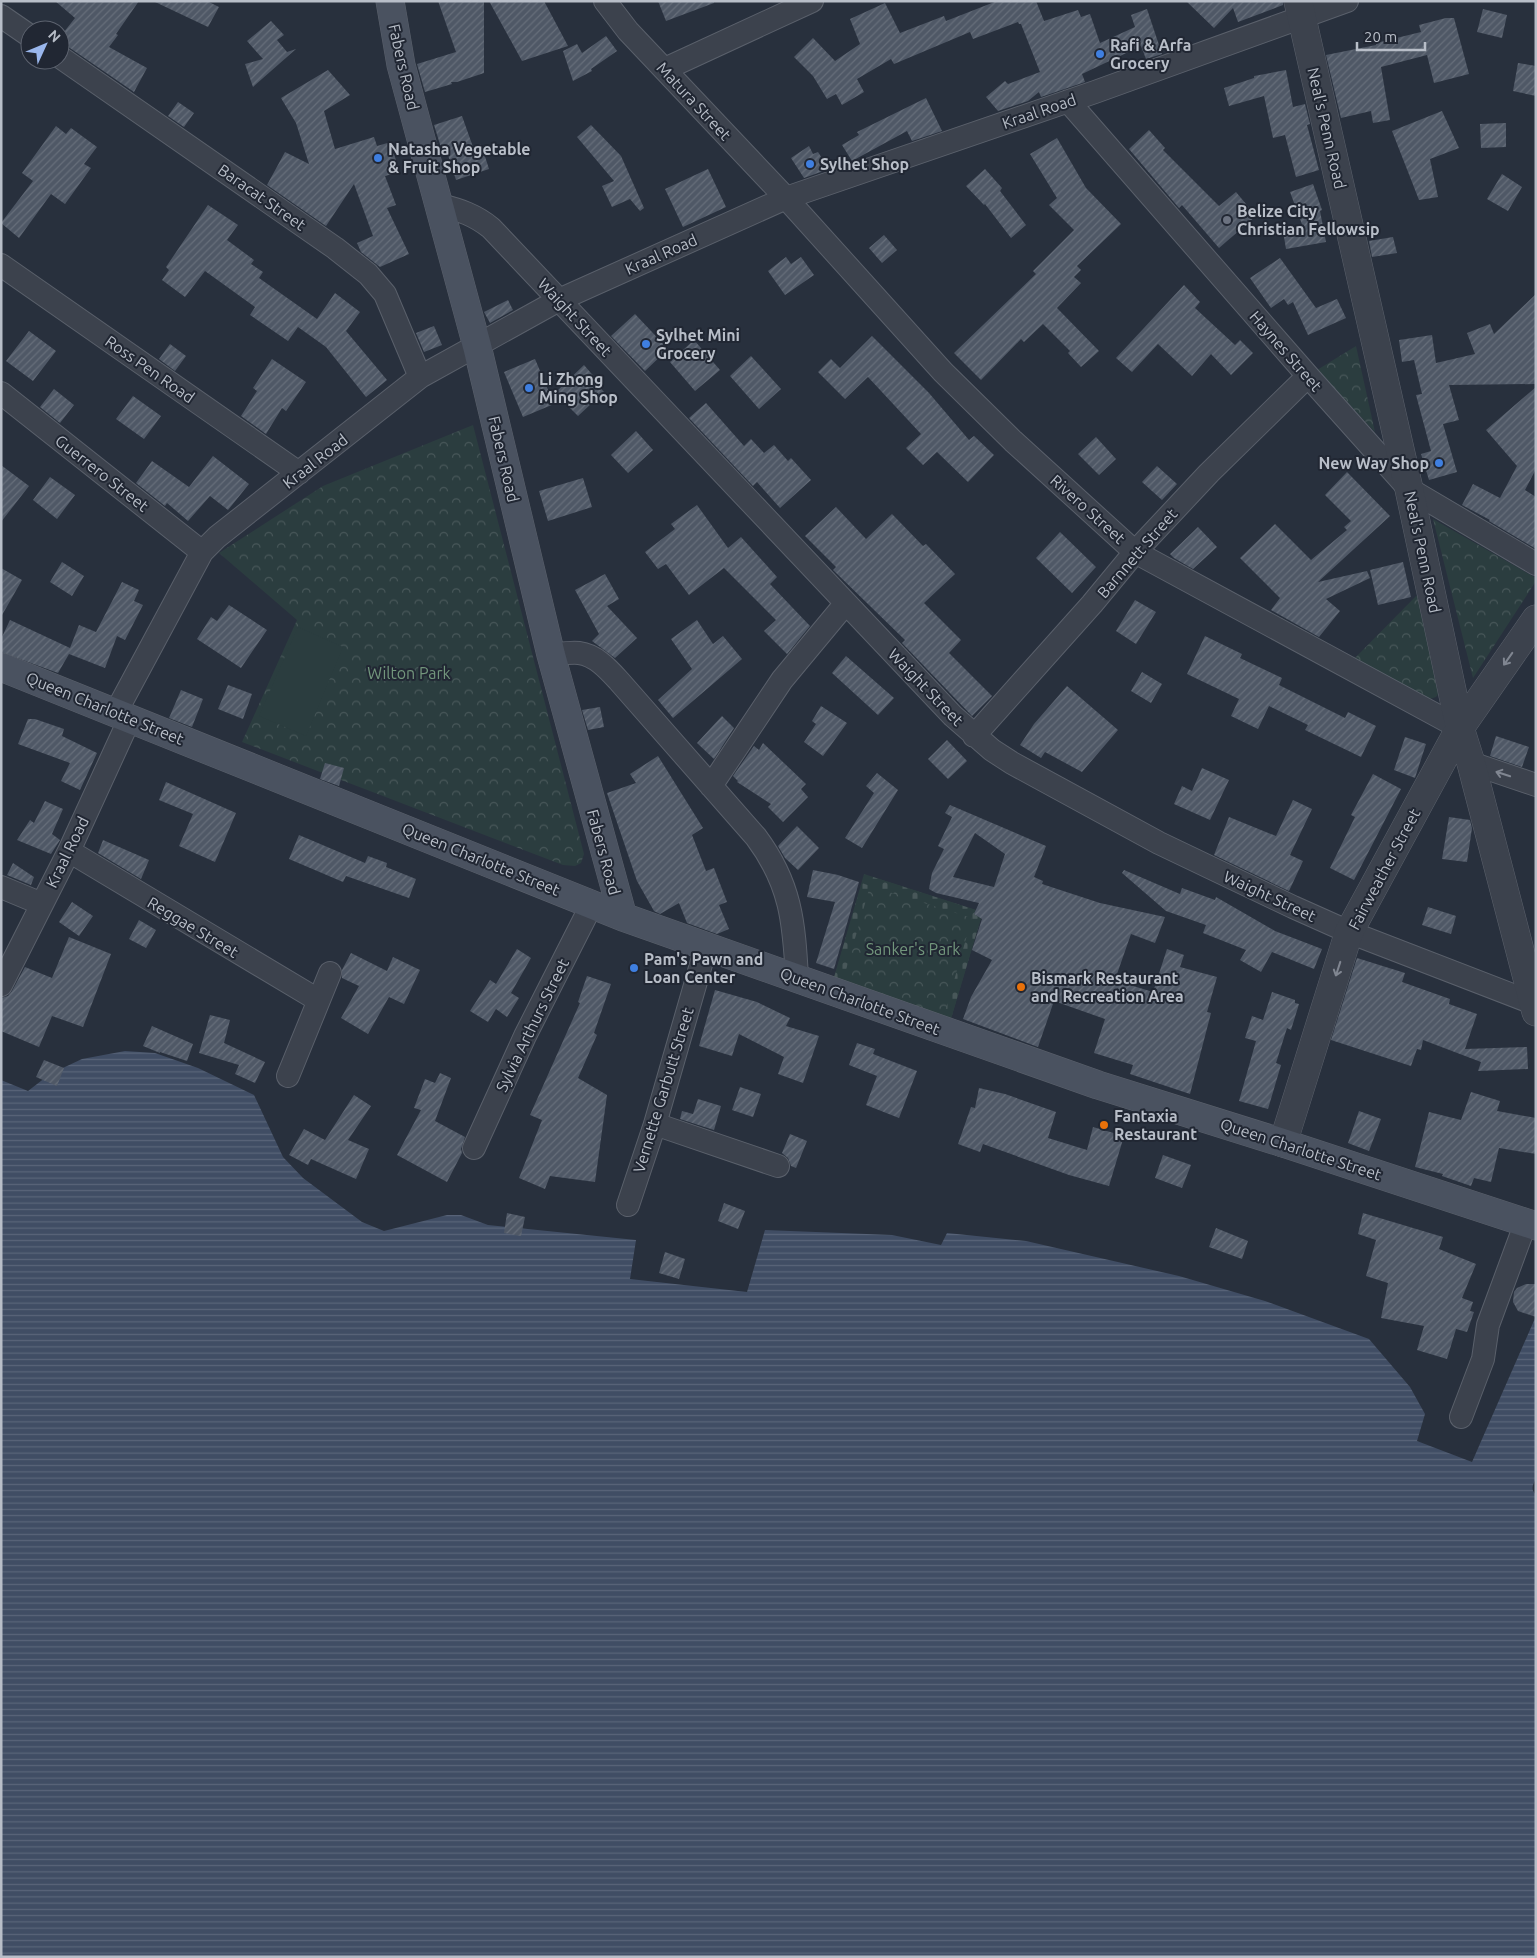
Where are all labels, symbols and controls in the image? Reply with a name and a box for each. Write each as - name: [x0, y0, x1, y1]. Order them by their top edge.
- north arrow: [20, 20, 70, 70]
- scale bar: [1357, 20, 1424, 52]
- street label: Fabers Road: [385, 22, 423, 112]
- text: N: [45, 27, 64, 45]
- text: 20 m: [1364, 28, 1397, 45]
- place label: Rafi & Arfa Grocery: [1110, 36, 1192, 72]
- marker: Rafi & Arfa Grocery: [1094, 48, 1106, 60]
- street label: Matura Street: [653, 58, 735, 144]
- street label: Neal's Penn Road: [1304, 66, 1350, 190]
- street label: Kraal Road: [1000, 90, 1078, 132]
- place label: Natasha Vegetable & Fruit Shop: [388, 140, 531, 176]
- marker: Natasha Vegetable & Fruit Shop: [372, 152, 384, 164]
- place label: Sylhet Shop: [820, 155, 909, 173]
- marker: Sylhet Shop: [804, 158, 816, 170]
- street label: Baracat Street: [215, 160, 310, 234]
- place label: Belize City Christian Fellowsip: [1237, 202, 1380, 238]
- marker: Belize City Christian Fellowsip: [1221, 214, 1233, 226]
- street label: Kraal Road: [622, 230, 700, 278]
- street label: Waight Street: [534, 274, 616, 360]
- street label: Haynes Street: [1246, 307, 1326, 395]
- place label: Sylhet Mini Grocery: [656, 326, 740, 362]
- street label: Ross Pen Road: [102, 332, 198, 406]
- marker: Sylhet Mini Grocery: [640, 338, 652, 350]
- place label: Li Zhong Ming Shop: [539, 370, 618, 406]
- marker: Li Zhong Ming Shop: [523, 382, 535, 394]
- street label: Fabers Road: [485, 414, 523, 504]
- street label: Kraal Road: [279, 430, 351, 492]
- street label: Guerrero Street: [52, 431, 153, 515]
- place label: New Way Shop: [1318, 454, 1429, 472]
- marker: New Way Shop: [1433, 457, 1445, 469]
- street label: Rivero Street: [1047, 471, 1130, 548]
- street label: Neal's Penn Road: [1401, 489, 1445, 615]
- street label: Barnnett Street: [1093, 504, 1181, 601]
- street label: Waight Street: [885, 645, 968, 730]
- one-way arrow: [1503, 652, 1513, 666]
- park label: Wilton Park: [367, 664, 451, 682]
- street label: Queen Charlotte Street: [24, 668, 187, 748]
- one-way arrow: [1496, 769, 1512, 778]
- street label: Fairweather Street: [1344, 805, 1424, 933]
- street label: Fabers Road: [584, 807, 624, 897]
- street label: Kraal Road: [42, 813, 92, 891]
- street label: Queen Charlotte Street: [400, 819, 563, 899]
- street label: Waight Street: [1221, 867, 1320, 925]
- street label: Reggae Street: [144, 893, 242, 961]
- park label: Sanker's Park: [866, 940, 960, 958]
- place label: Pam's Pawn and Loan Center: [644, 950, 763, 986]
- street label: Sylvia Arthurs Street: [492, 955, 572, 1095]
- one-way arrow: [1332, 961, 1342, 977]
- marker: Pam's Pawn and Loan Center: [628, 962, 640, 974]
- street label: Queen Charlotte Street: [778, 964, 943, 1039]
- place label: Bismark Restaurant and Recreation Area: [1031, 969, 1184, 1005]
- marker: Bismark Restaurant and Recreation Area: [1015, 981, 1027, 993]
- street label: Vernette Garbutt Street: [629, 1005, 697, 1175]
- place label: Fantaxia Restaurant: [1114, 1107, 1197, 1143]
- street label: Queen Charlotte Street: [1218, 1114, 1385, 1184]
- marker: Fantaxia Restaurant: [1098, 1119, 1110, 1131]

